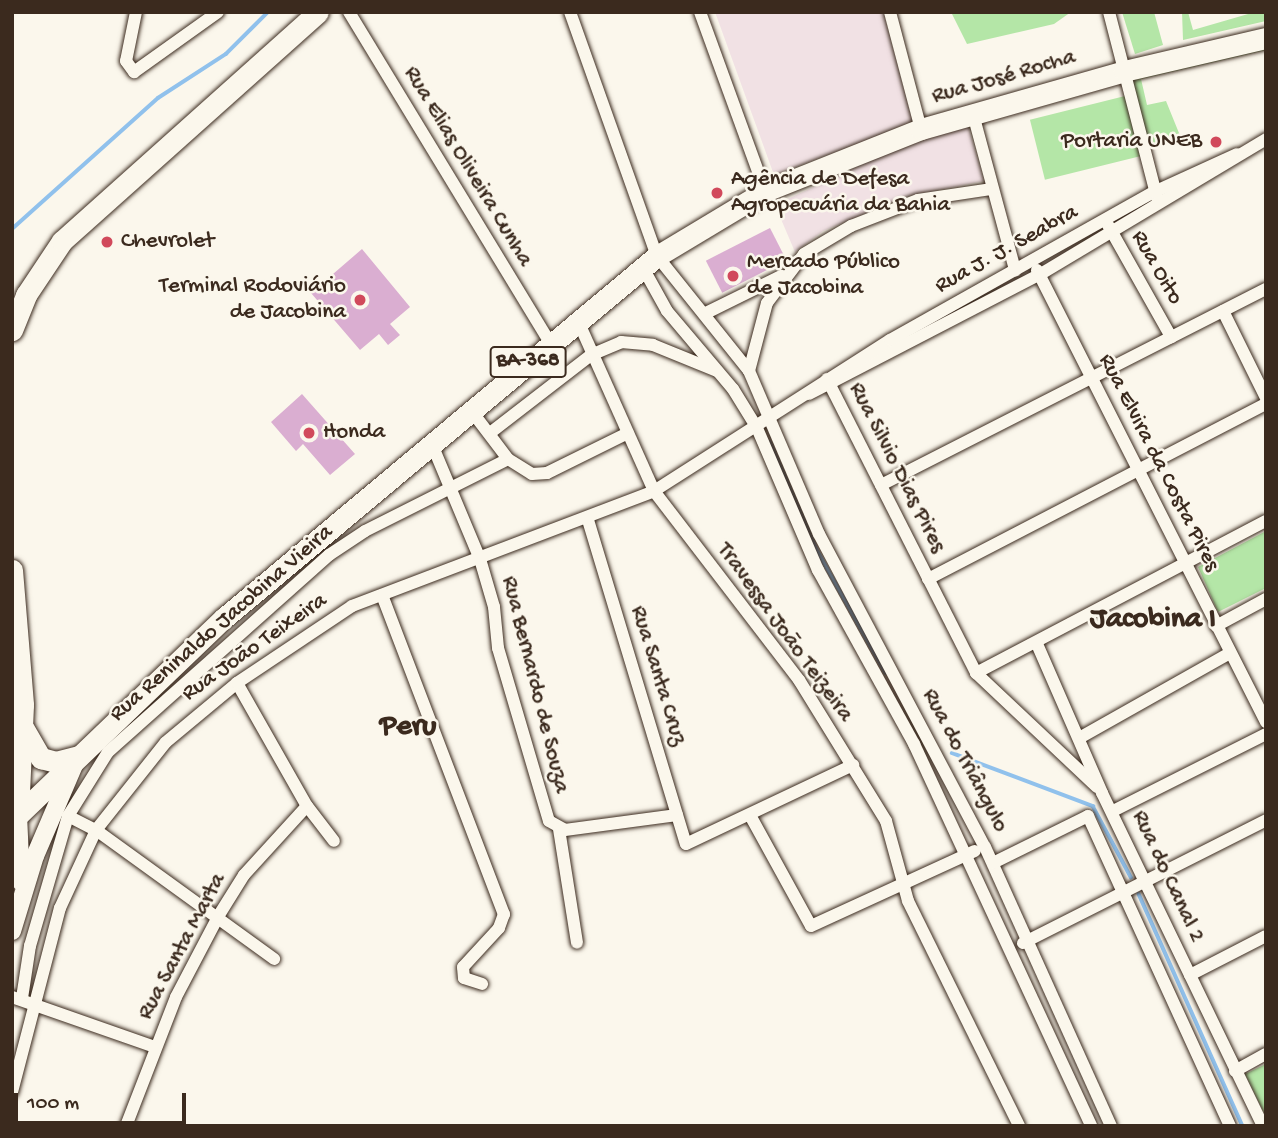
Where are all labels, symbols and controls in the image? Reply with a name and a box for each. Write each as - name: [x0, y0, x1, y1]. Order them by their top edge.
- street label: Rua José Rocha: [929, 44, 1079, 112]
- street label: Rua Elias Oliveira Cunha: [396, 62, 538, 272]
- place label: Portaria UNEB: [1061, 128, 1202, 156]
- marker: Portaria UNEB: [1208, 134, 1224, 150]
- place label: Agência de Defesa Agropecuária da Bahia: [731, 166, 950, 220]
- marker: Agência de Defesa Agropecuária da Bahia: [709, 185, 725, 201]
- street label: Rua J. J. Seabra: [931, 199, 1083, 301]
- street label: Rua Oito: [1124, 226, 1188, 310]
- place label: Chevrolet: [121, 228, 214, 256]
- marker: Chevrolet: [99, 234, 115, 250]
- place label: Mercado Público de Jacobina: [747, 249, 900, 303]
- marker: Mercado Público de Jacobina: [725, 268, 741, 284]
- place label: Terminal Rodoviário de Jacobina: [159, 273, 346, 327]
- marker: Terminal Rodoviário de Jacobina: [352, 292, 368, 308]
- road number: BA-368: [490, 344, 566, 380]
- street label: Rua Elvira da Costa Pires: [1091, 350, 1225, 576]
- street label: Rua Silvio Dias Pires: [841, 378, 951, 558]
- place label: Honda: [323, 419, 385, 447]
- marker: Honda: [301, 425, 317, 441]
- street label: Rua Reninaldo Jacobina Vieira: [105, 519, 339, 729]
- street label: Travessa João Teizeira: [710, 538, 858, 728]
- street label: Rua Bernardo de Souza: [494, 574, 574, 796]
- street label: Rua João Teixeira: [177, 588, 333, 708]
- street label: Rua Santa Cruz: [623, 603, 691, 749]
- district label: Jacobina I: [1090, 603, 1216, 639]
- street label: Rua do Triângulo: [915, 685, 1013, 837]
- district label: Peru: [380, 710, 436, 746]
- street label: Rua do Canal 2: [1124, 807, 1210, 947]
- street label: Rua Santa Marta: [133, 869, 233, 1025]
- scale bar: [18, 1078, 189, 1122]
- text: 100 m: [27, 1092, 79, 1117]

